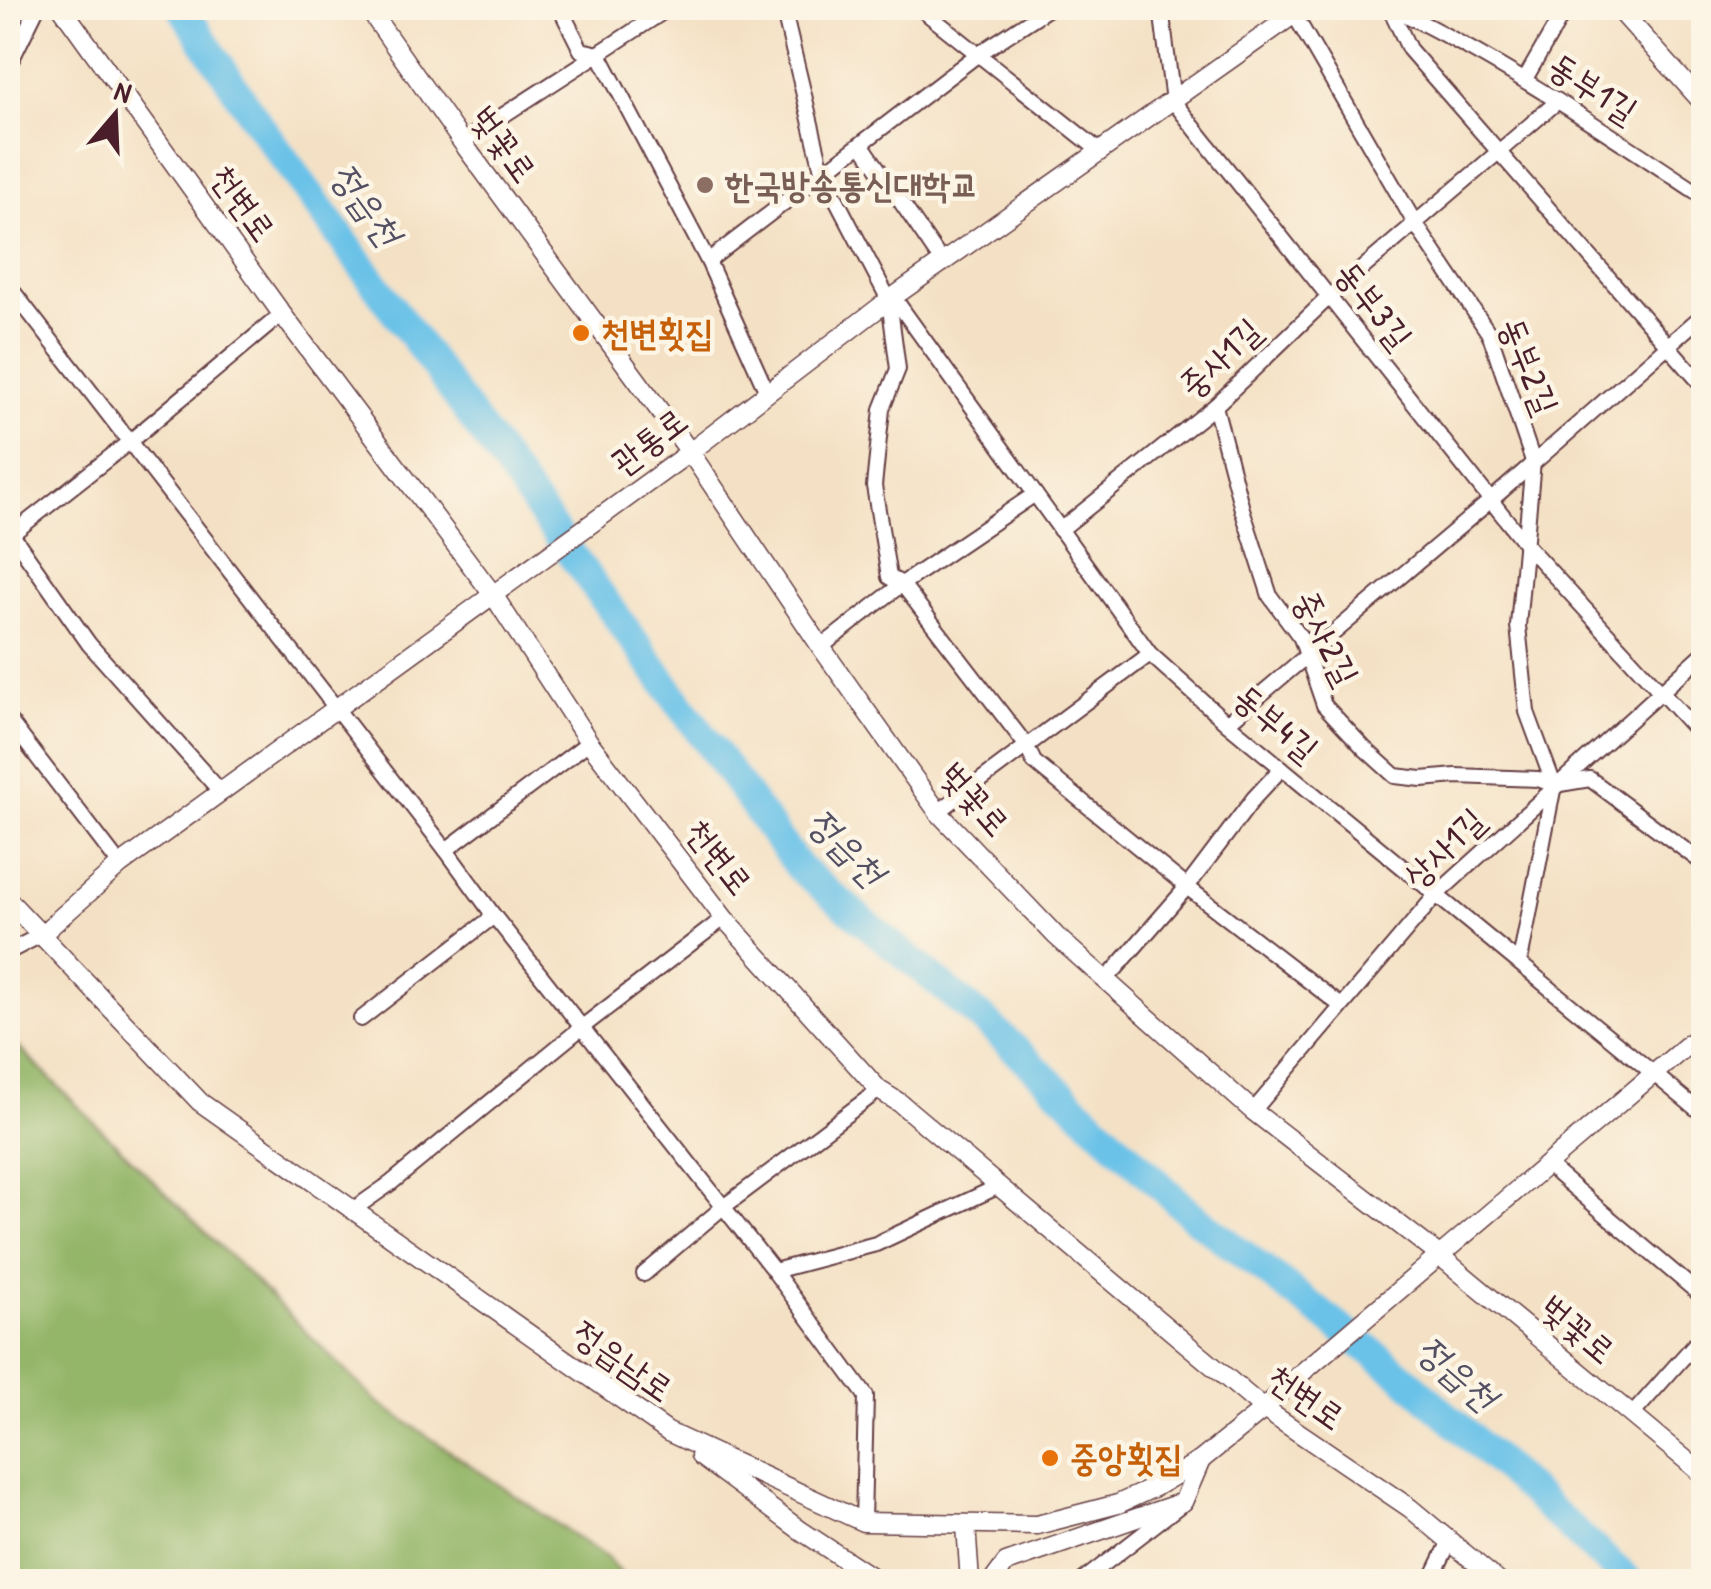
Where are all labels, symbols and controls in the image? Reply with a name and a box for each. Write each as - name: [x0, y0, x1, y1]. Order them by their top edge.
- street label: 동부1길: [1540, 41, 1647, 134]
- north arrow: [65, 65, 165, 165]
- text: N: [110, 71, 136, 112]
- street label: 벚꽃로: [461, 96, 548, 192]
- water label: 정읍천: [319, 151, 417, 259]
- street label: 천변로: [200, 155, 287, 251]
- place label: 한국방송통신대학교: [724, 161, 978, 208]
- marker: 한국방송통신대학교: [694, 174, 716, 196]
- street label: 동부3길: [1325, 251, 1424, 359]
- street label: 중사1길: [1168, 307, 1271, 408]
- place label: 천변횟집: [601, 309, 714, 356]
- street label: 동부2길: [1489, 310, 1570, 421]
- marker: 천변횟집: [570, 322, 592, 344]
- street label: 관통로: [601, 396, 697, 485]
- street label: 중사2길: [1283, 582, 1370, 693]
- street label: 동부4길: [1224, 673, 1329, 772]
- street label: 벚꽃로: [930, 751, 1021, 846]
- water label: 정읍천: [796, 795, 900, 900]
- street label: 상사1길: [1392, 797, 1495, 898]
- street label: 천변로: [675, 809, 764, 904]
- street label: 벚꽃로: [1531, 1283, 1626, 1374]
- street label: 정읍남로: [564, 1309, 683, 1412]
- water label: 정읍천: [1406, 1323, 1512, 1424]
- street label: 천변로: [1258, 1353, 1354, 1440]
- place label: 중앙횟집: [1070, 1434, 1183, 1481]
- marker: 중앙횟집: [1039, 1447, 1061, 1469]

